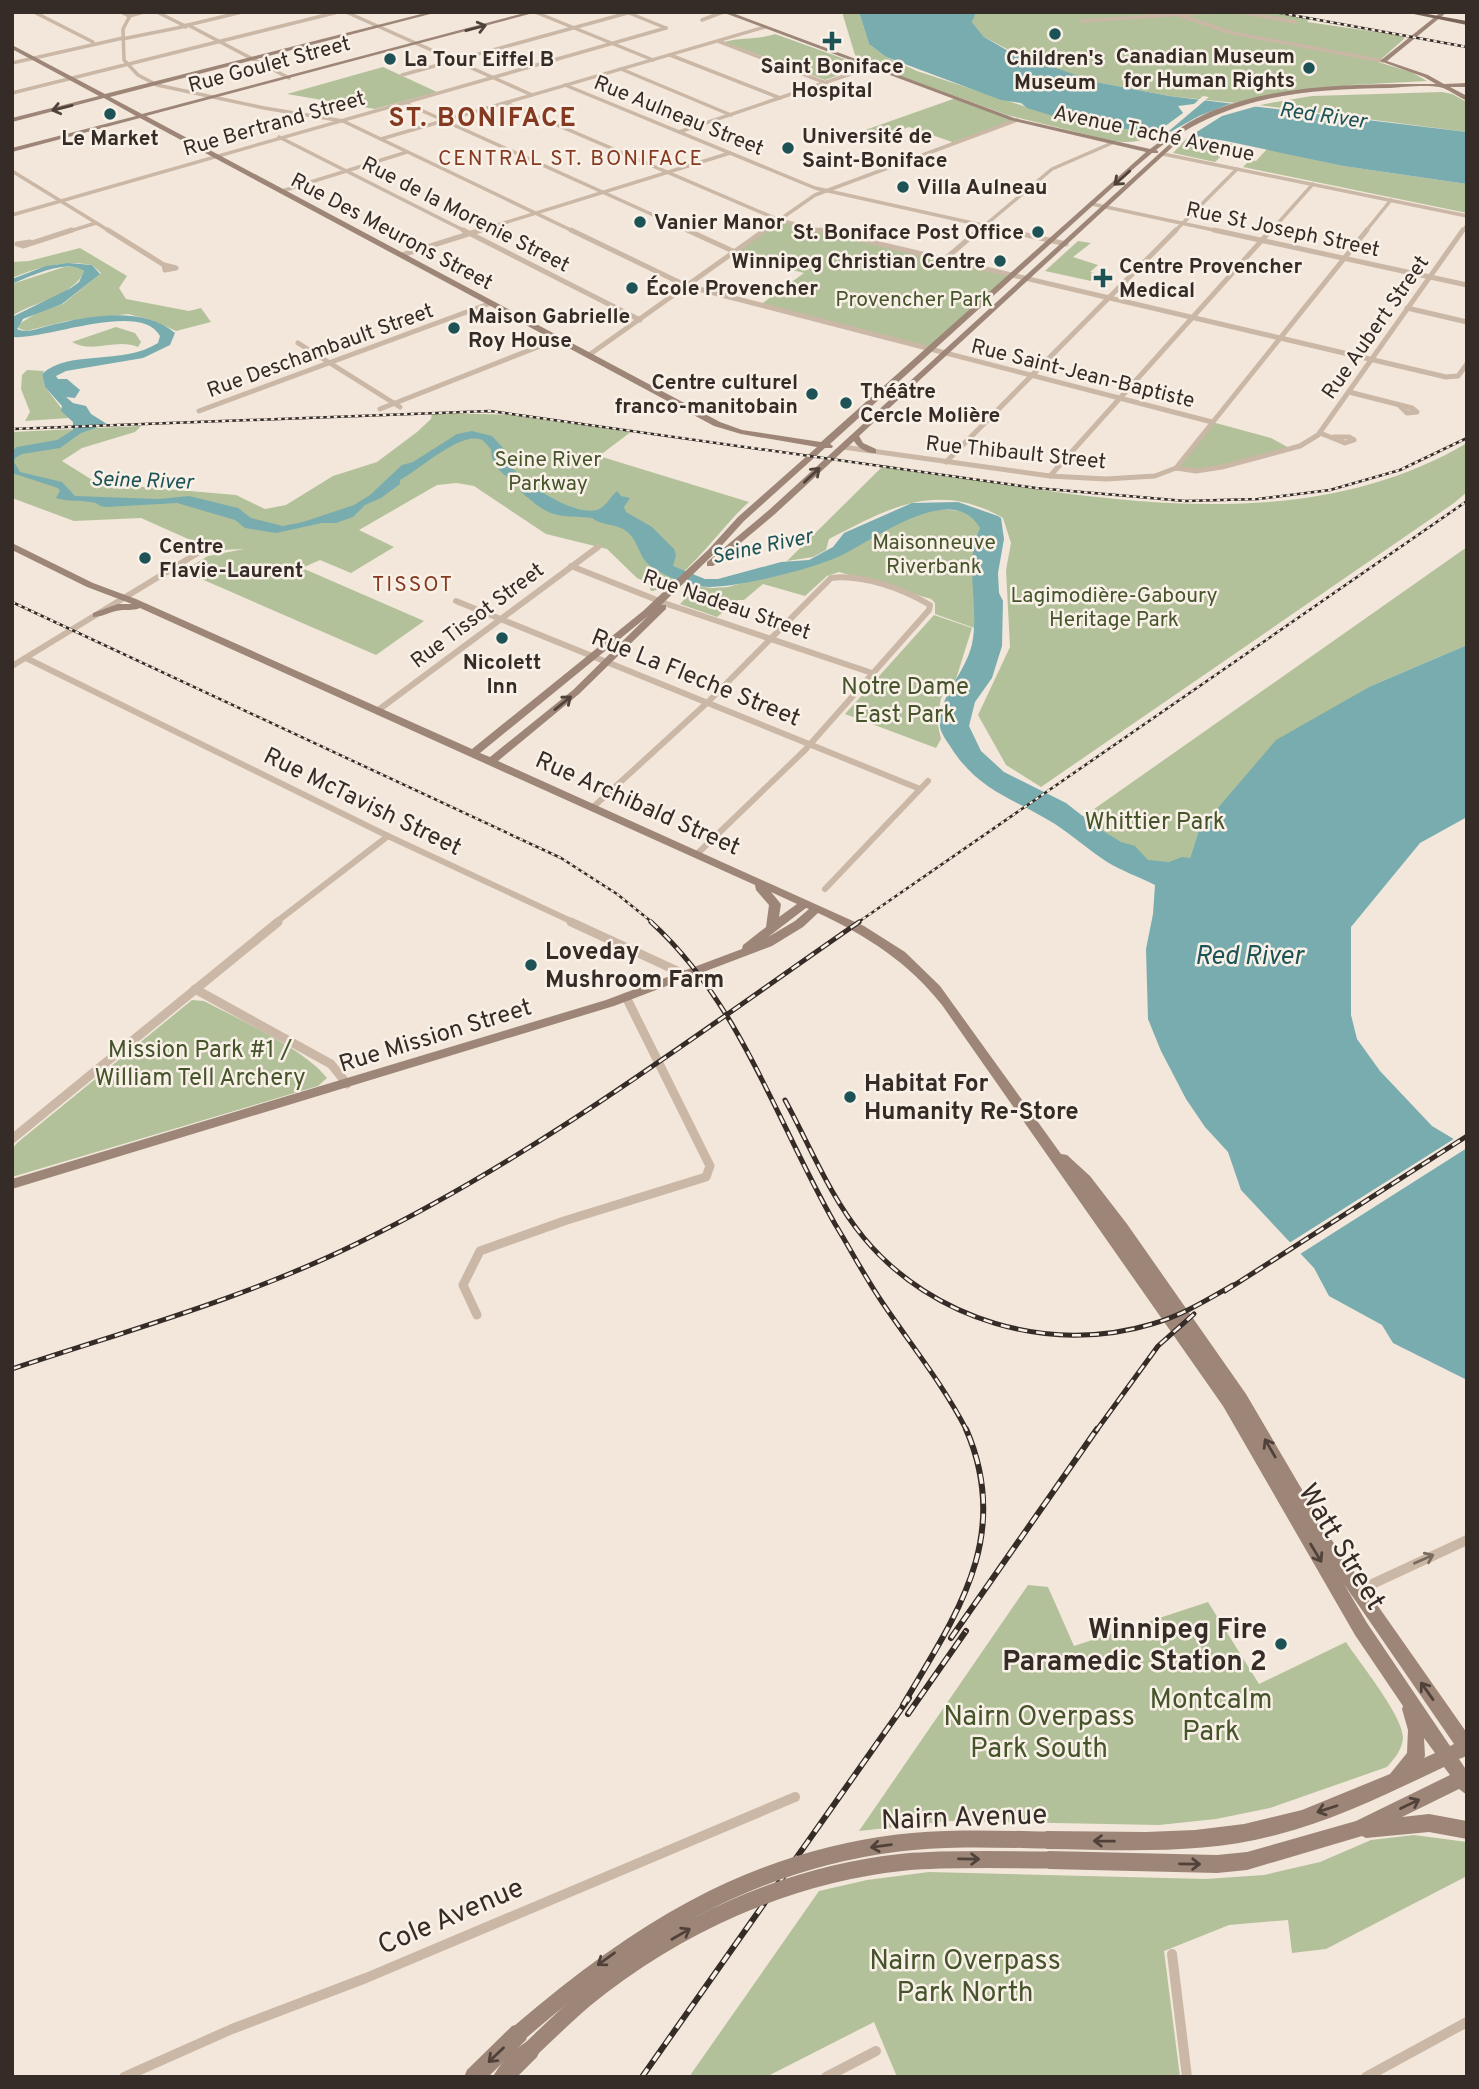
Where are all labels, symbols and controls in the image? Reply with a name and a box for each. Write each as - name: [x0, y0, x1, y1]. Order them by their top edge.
- one-way arrow: [464, 21, 487, 34]
- marker: Children's Museum: [1047, 26, 1063, 42]
- street label: Rue Goulet Street: [185, 31, 353, 100]
- marker: Saint Boniface Hospital: [822, 31, 842, 51]
- place label: Canadian Museum for Human Rights: [1116, 44, 1295, 95]
- place label: Children's Museum: [1006, 46, 1104, 97]
- place label: La Tour Eiffel B: [404, 47, 554, 74]
- marker: La Tour Eiffel B: [382, 51, 398, 67]
- place label: Saint Boniface Hospital: [760, 54, 904, 105]
- marker: Canadian Museum for Human Rights: [1301, 60, 1317, 76]
- street label: Rue Aulneau Street: [589, 70, 767, 163]
- street label: Rue Bertrand Street: [180, 85, 369, 163]
- water label: Red River: [1277, 97, 1370, 136]
- street label: Avenue Taché Avenue: [1051, 100, 1257, 169]
- one-way arrow: [51, 102, 74, 115]
- district label: ST. BONIFACE: [388, 103, 578, 136]
- marker: Le Market: [102, 106, 118, 122]
- place label: Université de Saint-Boniface: [802, 124, 948, 175]
- place label: Le Market: [61, 126, 159, 153]
- marker: Université de Saint-Boniface: [780, 140, 796, 156]
- district label: CENTRAL ST. BONIFACE: [438, 146, 704, 173]
- street label: Rue de la Morenie Street: [357, 151, 574, 280]
- street label: Rue Des Meurons Street: [285, 167, 497, 297]
- one-way arrow: [1114, 169, 1131, 186]
- place label: Villa Aulneau: [917, 175, 1048, 202]
- marker: Villa Aulneau: [895, 179, 911, 195]
- street label: Rue St Joseph Street: [1183, 197, 1382, 264]
- place label: Vanier Manor: [654, 210, 785, 237]
- marker: Vanier Manor: [632, 214, 648, 230]
- place label: St. Boniface Post Office: [793, 220, 1024, 247]
- marker: St. Boniface Post Office: [1030, 224, 1046, 240]
- place label: Winnipeg Christian Centre: [731, 249, 986, 276]
- street label: Rue Aubert Street: [1317, 251, 1436, 405]
- marker: Winnipeg Christian Centre: [992, 253, 1008, 269]
- place label: Centre Provencher Medical: [1119, 254, 1302, 305]
- marker: Centre Provencher Medical: [1093, 268, 1113, 288]
- place label: École Provencher: [646, 275, 818, 303]
- marker: École Provencher: [624, 280, 640, 296]
- park label: Provencher Park: [835, 287, 993, 314]
- street label: Rue Deschambault Street: [204, 298, 437, 405]
- place label: Maison Gabrielle Roy House: [468, 304, 630, 355]
- marker: Maison Gabrielle Roy House: [446, 320, 462, 336]
- street label: Rue Saint-Jean-Baptiste: [968, 334, 1197, 415]
- place label: Centre culturel franco-manitobain: [615, 370, 798, 421]
- place label: Théâtre Cercle Molière: [860, 379, 1000, 430]
- marker: Centre culturel franco-manitobain: [804, 386, 820, 402]
- marker: Théâtre Cercle Molière: [838, 395, 854, 411]
- street label: Rue Thibault Street: [924, 431, 1107, 476]
- park label: Seine River Parkway: [495, 447, 601, 498]
- water label: Seine River: [90, 466, 196, 497]
- one-way arrow: [803, 467, 820, 484]
- water label: Seine River: [709, 523, 817, 571]
- park label: Maisonneuve Riverbank: [872, 530, 996, 581]
- place label: Centre Flavie-Laurent: [159, 534, 303, 585]
- marker: Centre Flavie-Laurent: [137, 550, 153, 566]
- street label: Rue Tissot Street: [406, 557, 550, 675]
- street label: Rue Nadeau Street: [639, 564, 814, 647]
- district label: TISSOT: [372, 572, 454, 599]
- park label: Lagimodière-Gaboury Heritage Park: [1010, 583, 1218, 634]
- street label: Rue La Fleche Street: [586, 623, 804, 735]
- marker: Nicolett Inn: [494, 630, 510, 646]
- place label: Nicolett Inn: [463, 650, 541, 701]
- park label: Notre Dame East Park: [841, 673, 969, 731]
- one-way arrow: [554, 695, 572, 711]
- street label: Rue McTavish Street: [258, 742, 466, 864]
- street label: Rue Archibald Street: [530, 746, 744, 864]
- park label: Whittier Park: [1085, 808, 1225, 838]
- place label: Loveday Mushroom Farm: [545, 938, 724, 996]
- water label: Red River: [1195, 941, 1305, 974]
- marker: Loveday Mushroom Farm: [523, 957, 539, 973]
- street label: Rue Mission Street: [336, 993, 536, 1081]
- park label: Mission Park #1 / William Tell Archery: [94, 1036, 306, 1094]
- place label: Habitat For Humanity Re-Store: [864, 1070, 1079, 1128]
- marker: Habitat For Humanity Re-Store: [842, 1089, 858, 1105]
- one-way arrow: [1263, 1438, 1277, 1458]
- street label: Watt Street: [1289, 1478, 1392, 1617]
- one-way arrow: [1309, 1543, 1323, 1563]
- one-way arrow: [1413, 1552, 1435, 1565]
- place label: Winnipeg Fire Paramedic Station 2: [1002, 1613, 1267, 1681]
- marker: Winnipeg Fire Paramedic Station 2: [1273, 1636, 1289, 1652]
- one-way arrow: [1420, 1682, 1434, 1701]
- park label: Montcalm Park: [1149, 1683, 1273, 1751]
- park label: Nairn Overpass Park South: [943, 1700, 1135, 1768]
- one-way arrow: [1399, 1797, 1420, 1810]
- street label: Nairn Avenue: [880, 1798, 1048, 1840]
- one-way arrow: [1317, 1804, 1339, 1816]
- one-way arrow: [1092, 1834, 1115, 1847]
- one-way arrow: [870, 1839, 893, 1852]
- one-way arrow: [957, 1852, 980, 1866]
- one-way arrow: [1179, 1857, 1202, 1870]
- street label: Cole Avenue: [373, 1871, 530, 1965]
- one-way arrow: [670, 1926, 690, 1940]
- park label: Nairn Overpass Park North: [869, 1944, 1061, 2012]
- one-way arrow: [597, 1952, 616, 1967]
- one-way arrow: [488, 2046, 505, 2063]

